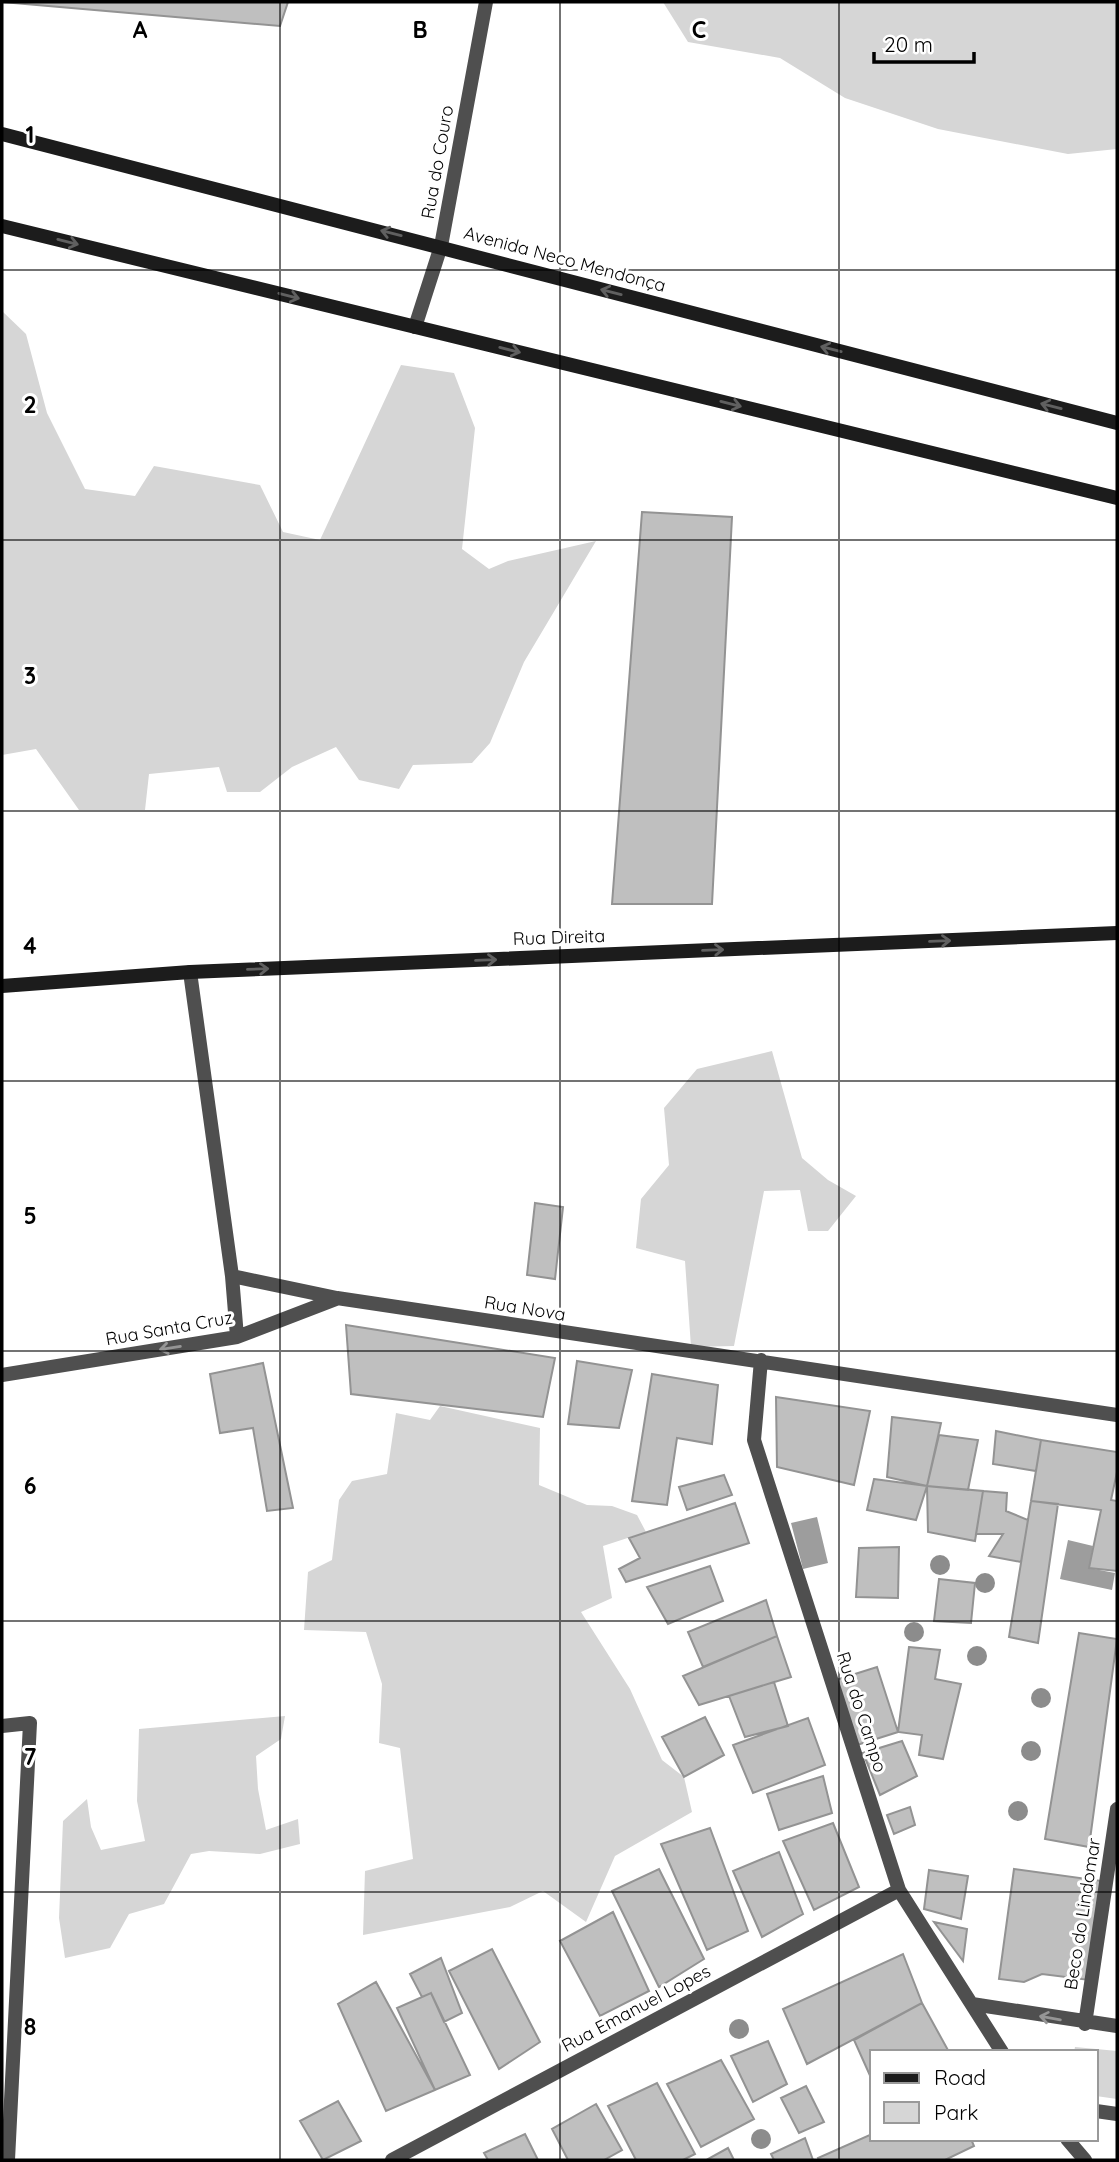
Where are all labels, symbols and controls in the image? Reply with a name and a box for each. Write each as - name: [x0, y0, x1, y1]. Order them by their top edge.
- text: A: [133, 15, 148, 44]
- text: B: [412, 15, 428, 44]
- text: C: [692, 15, 706, 44]
- scale bar: [874, 21, 974, 65]
- text: 20 m: [884, 31, 933, 57]
- street label: Rua do Couro: [416, 103, 458, 221]
- text: 1: [26, 120, 34, 149]
- street label: Avenida Neco Mendonça: [462, 221, 668, 297]
- one-way arrow: [380, 226, 403, 239]
- one-way arrow: [56, 236, 79, 249]
- one-way arrow: [600, 285, 622, 298]
- one-way arrow: [277, 290, 300, 303]
- one-way arrow: [820, 342, 843, 355]
- one-way arrow: [498, 344, 521, 357]
- text: 2: [23, 390, 37, 419]
- one-way arrow: [719, 398, 742, 411]
- one-way arrow: [1040, 399, 1063, 412]
- text: 3: [24, 661, 36, 690]
- street label: Rua Direita: [512, 924, 606, 950]
- text: 4: [23, 931, 37, 960]
- one-way arrow: [928, 934, 951, 947]
- one-way arrow: [701, 944, 724, 957]
- one-way arrow: [474, 953, 497, 966]
- one-way arrow: [246, 963, 269, 976]
- text: 5: [23, 1201, 37, 1230]
- street label: Rua Nova: [483, 1290, 567, 1326]
- street label: Rua Santa Cruz: [104, 1305, 234, 1351]
- one-way arrow: [159, 1342, 182, 1355]
- text: 6: [24, 1471, 36, 1500]
- street label: Rua do Campo: [832, 1649, 892, 1775]
- text: 7: [24, 1742, 37, 1771]
- street label: Beco do Lindomar: [1059, 1836, 1105, 1992]
- street label: Rua Emanuel Lopes: [558, 1959, 714, 2057]
- one-way arrow: [1039, 2011, 1062, 2024]
- text: 8: [24, 2012, 36, 2041]
- legend: [870, 2050, 1098, 2141]
- text: Road: [934, 2064, 986, 2090]
- text: Park: [934, 2099, 978, 2125]

